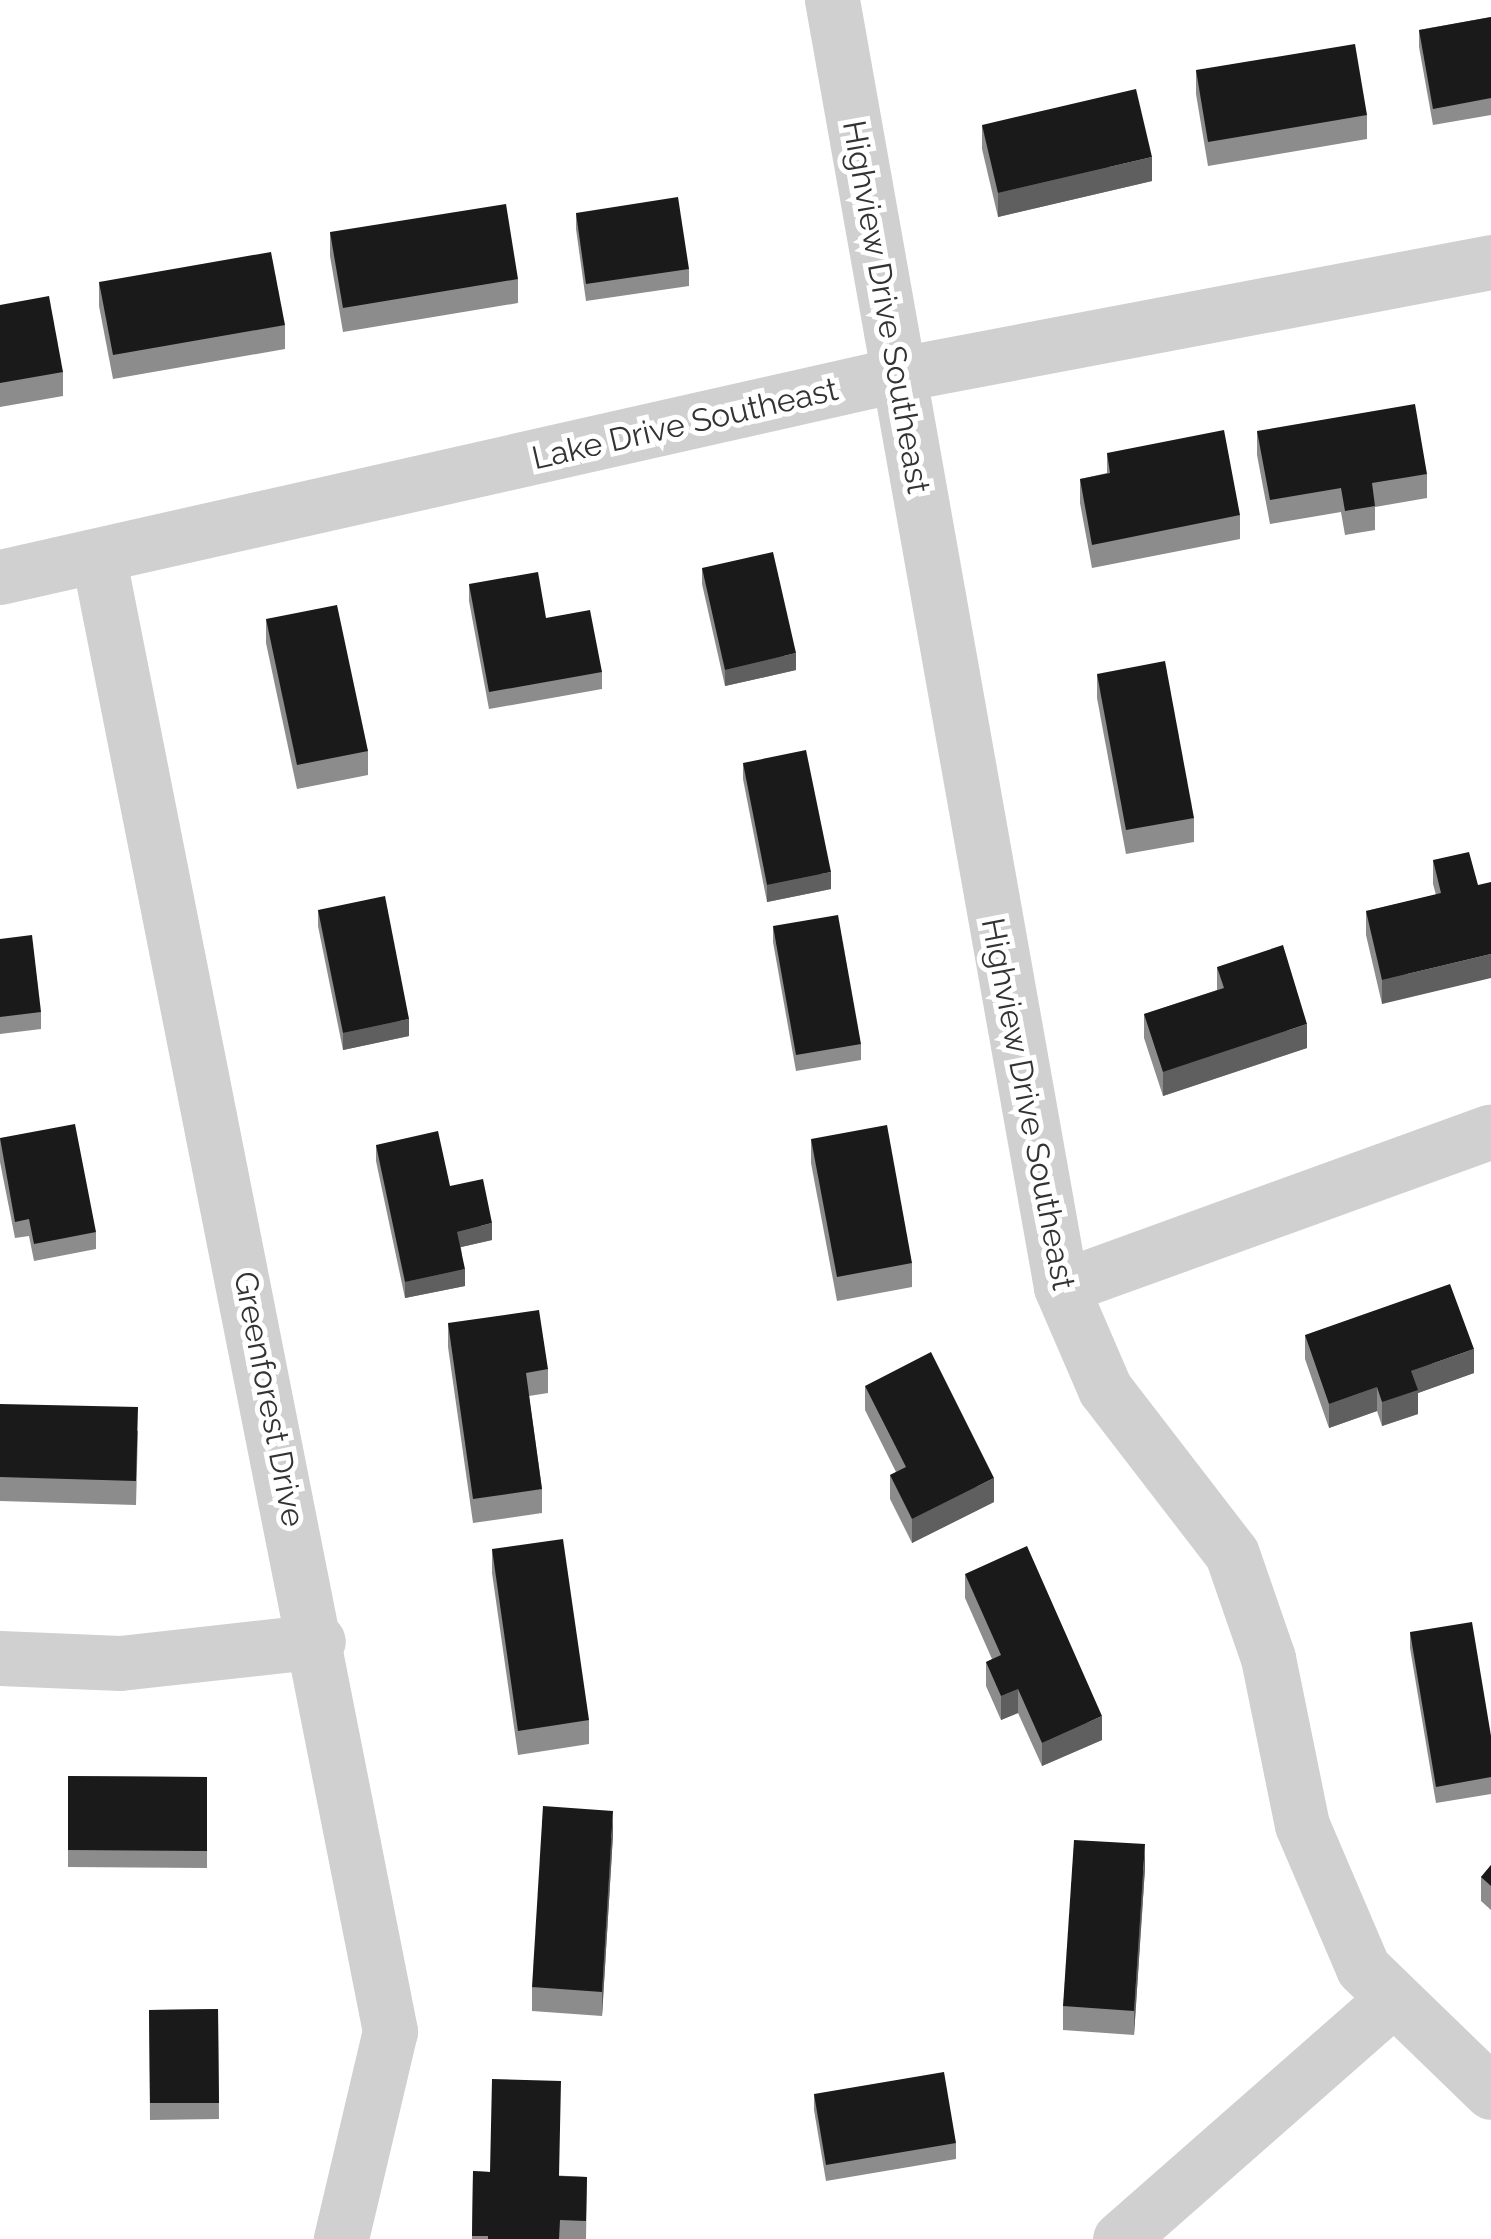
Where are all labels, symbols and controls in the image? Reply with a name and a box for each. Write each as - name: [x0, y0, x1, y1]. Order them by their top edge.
- street label: Highview Drive Southeast: [834, 117, 938, 497]
- street label: Lake Drive Southeast: [528, 370, 842, 478]
- street label: Highview Drive Southeast: [973, 914, 1083, 1294]
- street label: Greenforest Drive: [225, 1268, 313, 1530]

